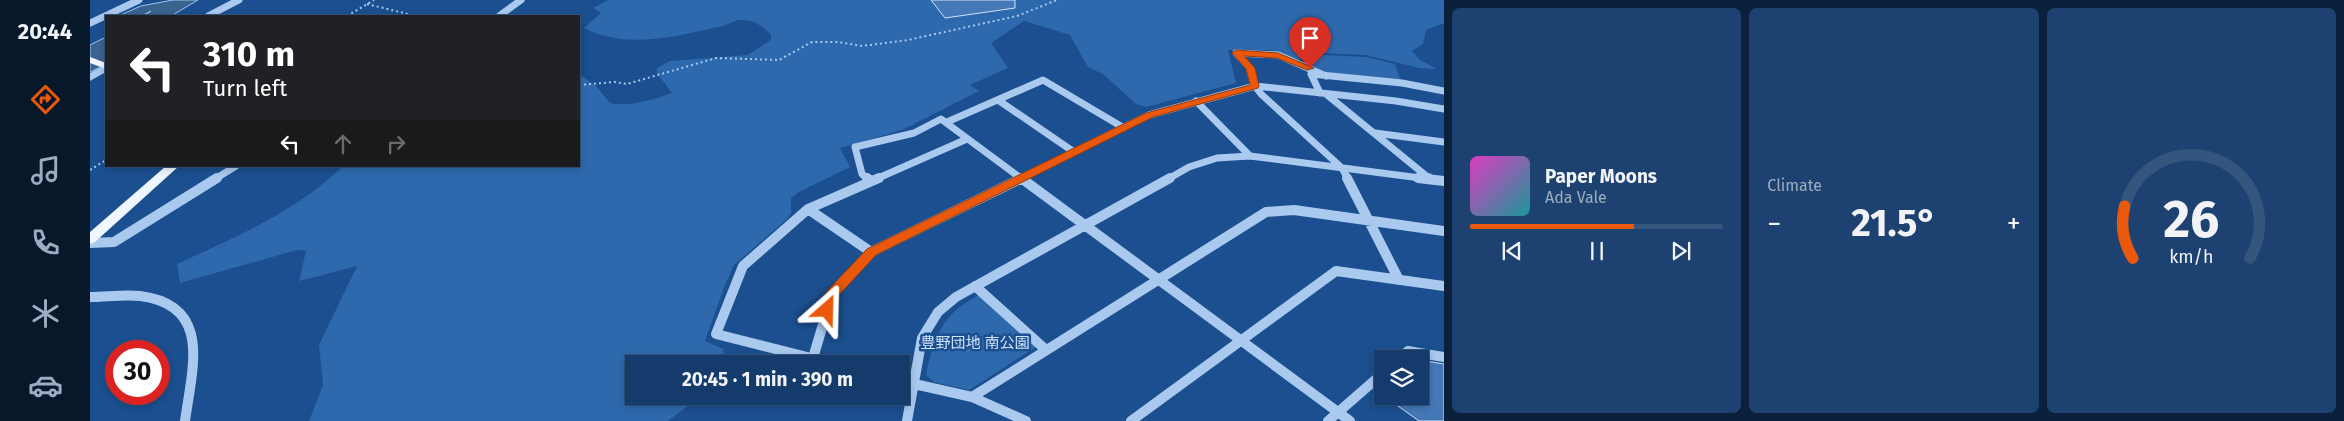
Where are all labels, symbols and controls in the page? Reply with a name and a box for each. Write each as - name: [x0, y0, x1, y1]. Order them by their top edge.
- pin: [1289, 17, 1331, 68]
- text: 20:44: [18, 18, 72, 45]
- icon: arrive: [1296, 24, 1324, 52]
- text: 310 m: [203, 33, 295, 75]
- icon: left: [120, 35, 185, 100]
- text: Turn left: [203, 75, 287, 102]
- icon: directions: [28, 82, 63, 117]
- icon: left: [276, 130, 304, 158]
- icon: ahead: [329, 130, 357, 158]
- icon: right: [382, 130, 410, 158]
- icon: music: [28, 153, 63, 188]
- text: Paper Moons: [1545, 165, 1657, 188]
- text: Climate: [1767, 176, 1822, 195]
- text: Ada Vale: [1545, 188, 1607, 207]
- text: 26: [2163, 188, 2219, 251]
- text: 21.5°: [1851, 200, 1937, 246]
- text: −: [1767, 207, 1781, 240]
- text: +: [2007, 207, 2021, 240]
- icon: phone: [28, 225, 63, 260]
- icon: previous: [1498, 237, 1526, 265]
- icon: pause: [1583, 237, 1611, 265]
- icon: next: [1667, 237, 1695, 265]
- text: km/h: [2169, 246, 2213, 268]
- position arrow: [800, 283, 852, 335]
- icon: climate: [28, 296, 63, 331]
- park label: 豊野団地 南公園: [921, 334, 1029, 352]
- speed limit sign: 30: [105, 340, 170, 405]
- map controls: [1374, 350, 1429, 405]
- button: layers: [1374, 350, 1429, 405]
- icon: car: [28, 368, 63, 403]
- text: 20:45 · 1 min · 390 m: [682, 368, 853, 391]

